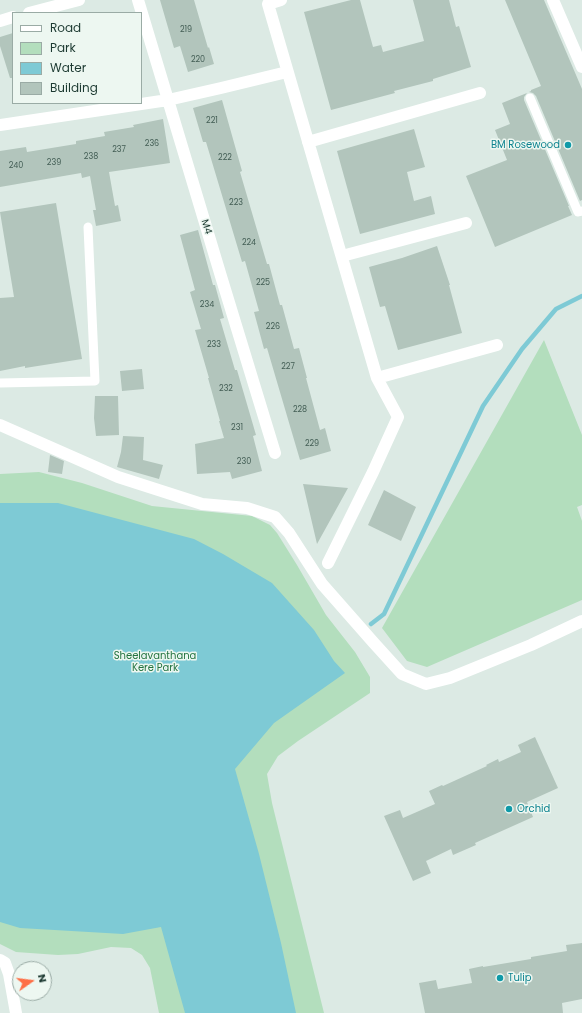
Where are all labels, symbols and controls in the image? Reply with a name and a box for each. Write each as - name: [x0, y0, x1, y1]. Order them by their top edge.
- legend: [12, 12, 142, 104]
- text: Road: [50, 19, 81, 36]
- house number: 219: [180, 25, 192, 35]
- text: Park: [50, 39, 76, 56]
- house number: 220: [191, 55, 205, 65]
- text: Water: [50, 59, 86, 76]
- text: Building: [50, 79, 98, 96]
- house number: 221: [206, 116, 218, 126]
- house number: 236: [145, 139, 159, 149]
- place label: BM Rosewood: [491, 139, 560, 151]
- marker: BM Rosewood: [563, 140, 573, 150]
- house number: 237: [112, 145, 126, 155]
- house number: 238: [84, 152, 98, 162]
- house number: 222: [218, 153, 232, 163]
- house number: 239: [47, 158, 61, 168]
- house number: 240: [9, 161, 23, 171]
- house number: 223: [229, 198, 243, 208]
- street label: M4: [198, 218, 214, 236]
- house number: 224: [242, 238, 256, 248]
- house number: 225: [256, 278, 270, 288]
- house number: 234: [200, 300, 214, 310]
- house number: 226: [266, 322, 280, 332]
- house number: 233: [207, 340, 221, 350]
- house number: 227: [281, 362, 295, 372]
- house number: 232: [219, 384, 233, 394]
- house number: 228: [293, 405, 307, 415]
- house number: 231: [231, 423, 243, 433]
- house number: 229: [305, 439, 319, 449]
- house number: 230: [237, 457, 251, 467]
- park label: Sheelavanthana Kere Park: [114, 650, 196, 674]
- place label: Orchid: [517, 803, 550, 815]
- marker: Orchid: [504, 804, 514, 814]
- north arrow: [12, 961, 52, 1001]
- text: N: [34, 972, 51, 984]
- place label: Tulip: [508, 972, 531, 984]
- marker: Tulip: [495, 973, 505, 983]

